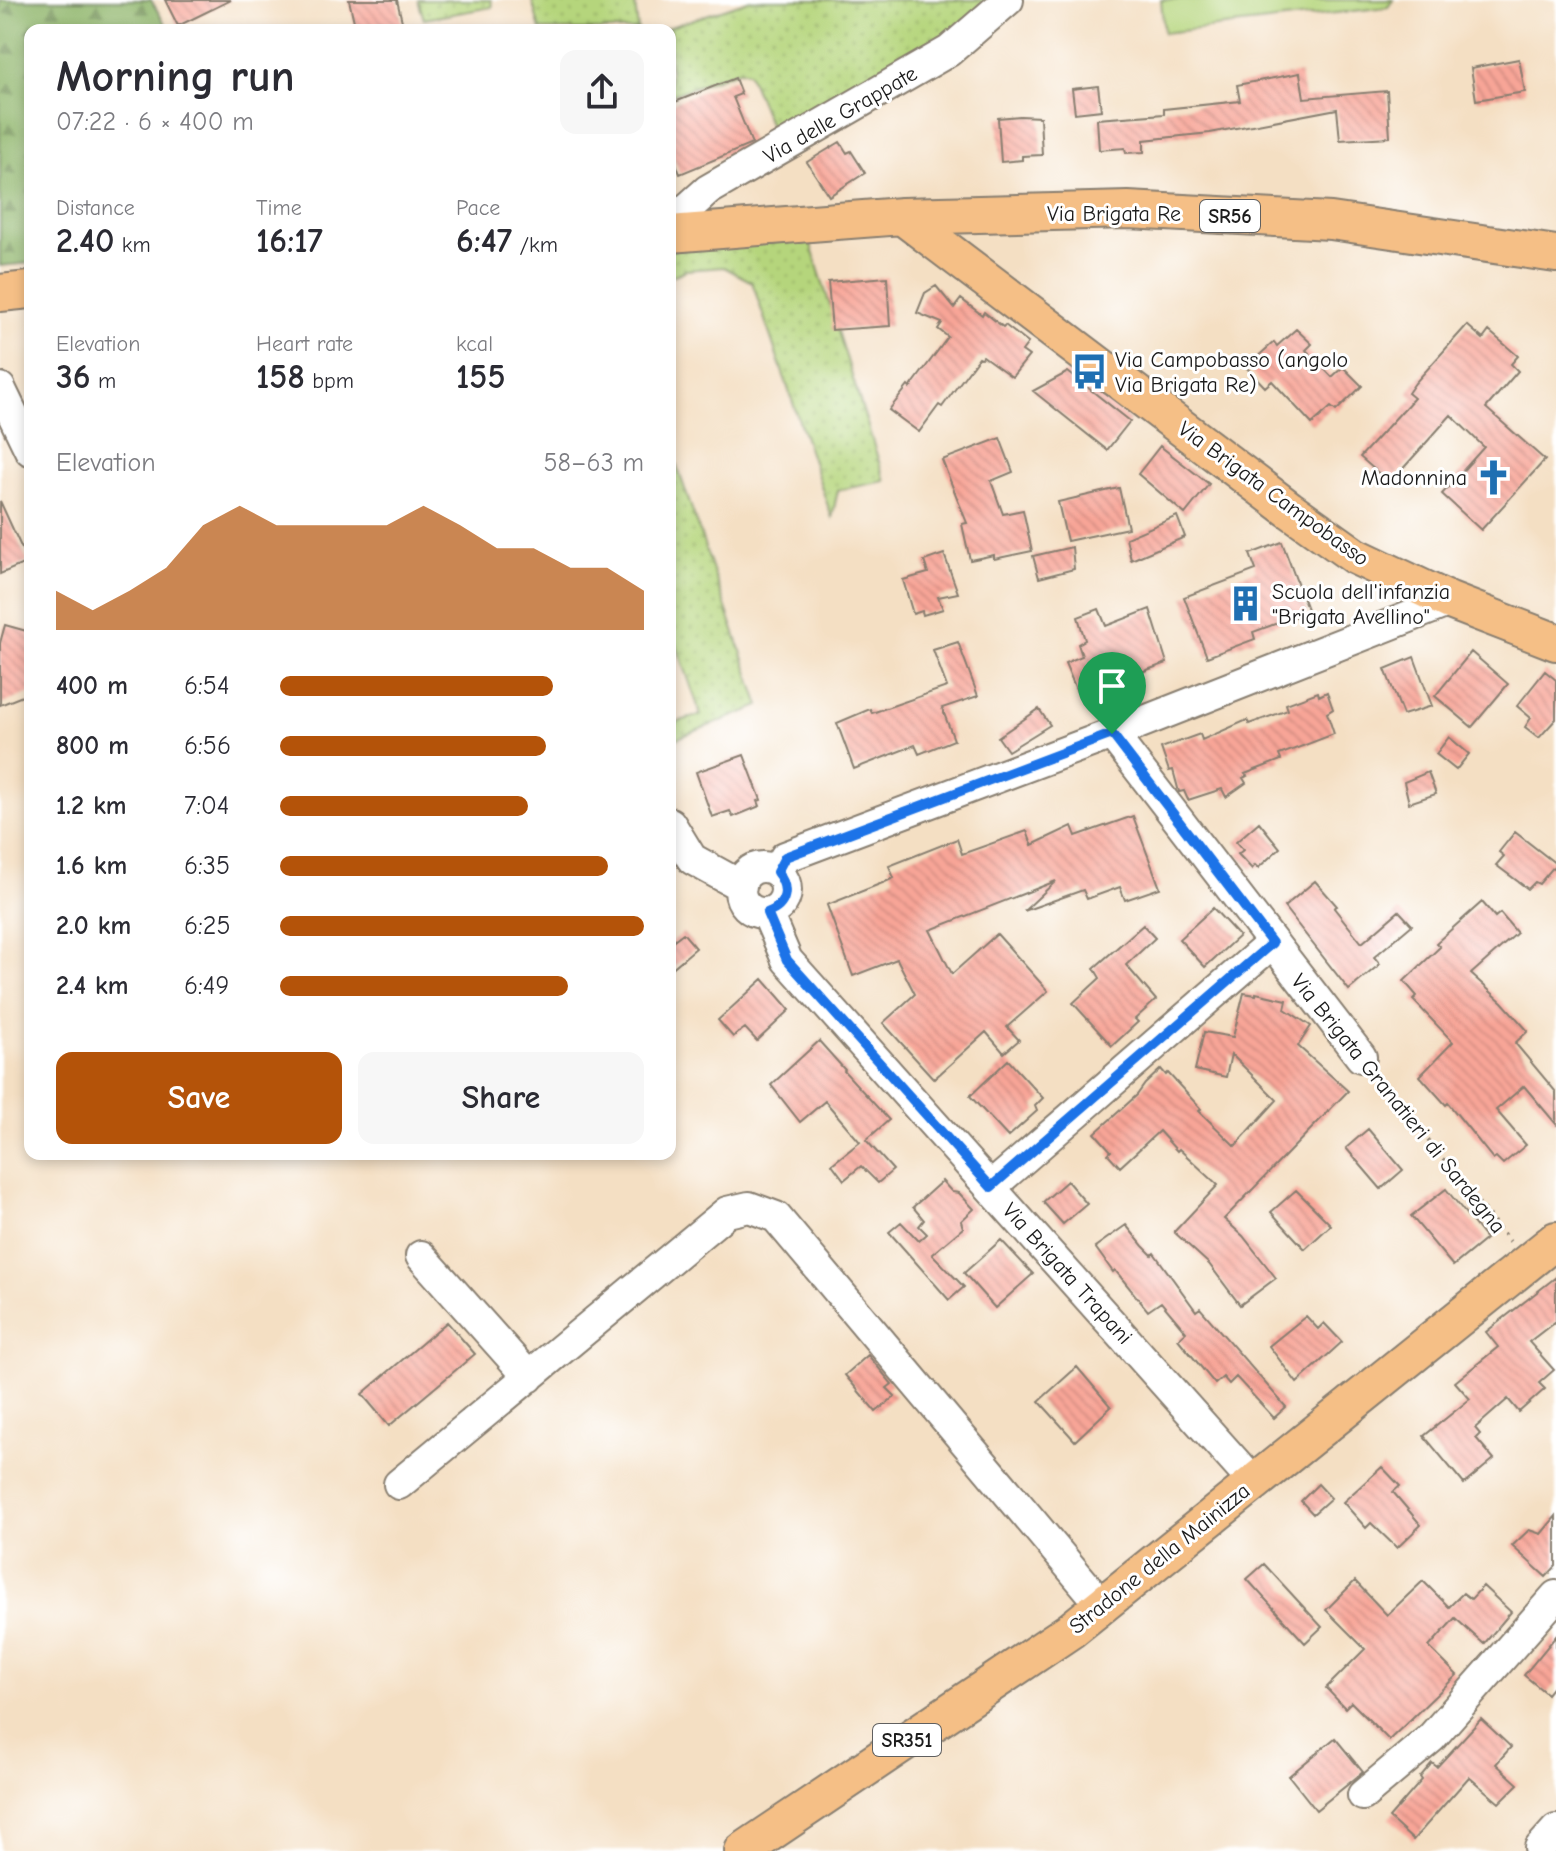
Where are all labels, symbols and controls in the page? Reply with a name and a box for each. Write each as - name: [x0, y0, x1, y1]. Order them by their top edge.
- button: share: [560, 50, 644, 134]
- text: Morning run: [56, 51, 295, 102]
- street label: Via delle Grappate: [759, 60, 922, 169]
- text: 07:22 · 6 × 400 m: [56, 107, 254, 137]
- text: Distance: [56, 195, 135, 221]
- text: Time: [256, 195, 302, 221]
- text: Pace: [456, 195, 500, 221]
- road number: SR56: [1200, 200, 1260, 232]
- street label: Via Brigata Re: [1047, 201, 1181, 227]
- text: 2.40: [56, 221, 114, 261]
- text: 16:17: [256, 221, 323, 261]
- text: 6:47: [456, 221, 512, 261]
- text: km: [114, 232, 151, 258]
- text: /km: [512, 232, 558, 258]
- text: Elevation: [56, 331, 140, 357]
- text: Heart rate: [256, 331, 353, 357]
- text: kcal: [456, 331, 493, 357]
- place label: Via Campobasso (angolo Via Brigata Re): [1115, 347, 1348, 398]
- bus stop icon: Via Campobasso (angolo Via Brigata Re): [1070, 353, 1108, 391]
- text: 36: [56, 357, 91, 397]
- text: 158: [256, 357, 305, 397]
- text: 155: [456, 357, 505, 397]
- text: m: [91, 368, 116, 394]
- text: bpm: [305, 368, 354, 394]
- street label: Via Brigata Campobasso: [1173, 416, 1374, 572]
- text: Elevation: [56, 448, 156, 478]
- text: 58–63 m: [543, 448, 644, 478]
- church icon: Madonnina: [1474, 458, 1512, 496]
- place label: Madonnina: [1361, 465, 1467, 491]
- place label: Scuola dell'infanzia "Brigata Avellino": [1272, 579, 1450, 630]
- building icon: Scuola dell'infanzia "Brigata Avellino": [1227, 585, 1265, 623]
- pin: [1078, 652, 1146, 734]
- icon: arrive: [1090, 664, 1134, 708]
- text: 400 m: [56, 671, 128, 701]
- text: 6:54: [184, 671, 229, 701]
- text: 800 m: [56, 731, 129, 761]
- text: 6:56: [184, 731, 231, 761]
- text: 1.2 km: [56, 791, 127, 821]
- text: 7:04: [184, 791, 229, 821]
- text: 1.6 km: [56, 851, 127, 881]
- text: 6:35: [184, 851, 230, 881]
- text: 2.0 km: [56, 911, 131, 941]
- text: 6:25: [184, 911, 231, 941]
- street label: Via Brigata Granatieri di Sardegna: [1286, 969, 1511, 1238]
- text: 2.4 km: [56, 971, 128, 1001]
- text: 6:49: [184, 971, 229, 1001]
- button: Save: [56, 1052, 342, 1144]
- button: Share: [358, 1052, 644, 1144]
- street label: Via Brigata Trapani: [997, 1198, 1138, 1350]
- street label: Stradone della Mainizza: [1064, 1478, 1255, 1640]
- road number: SR351: [873, 1724, 941, 1756]

